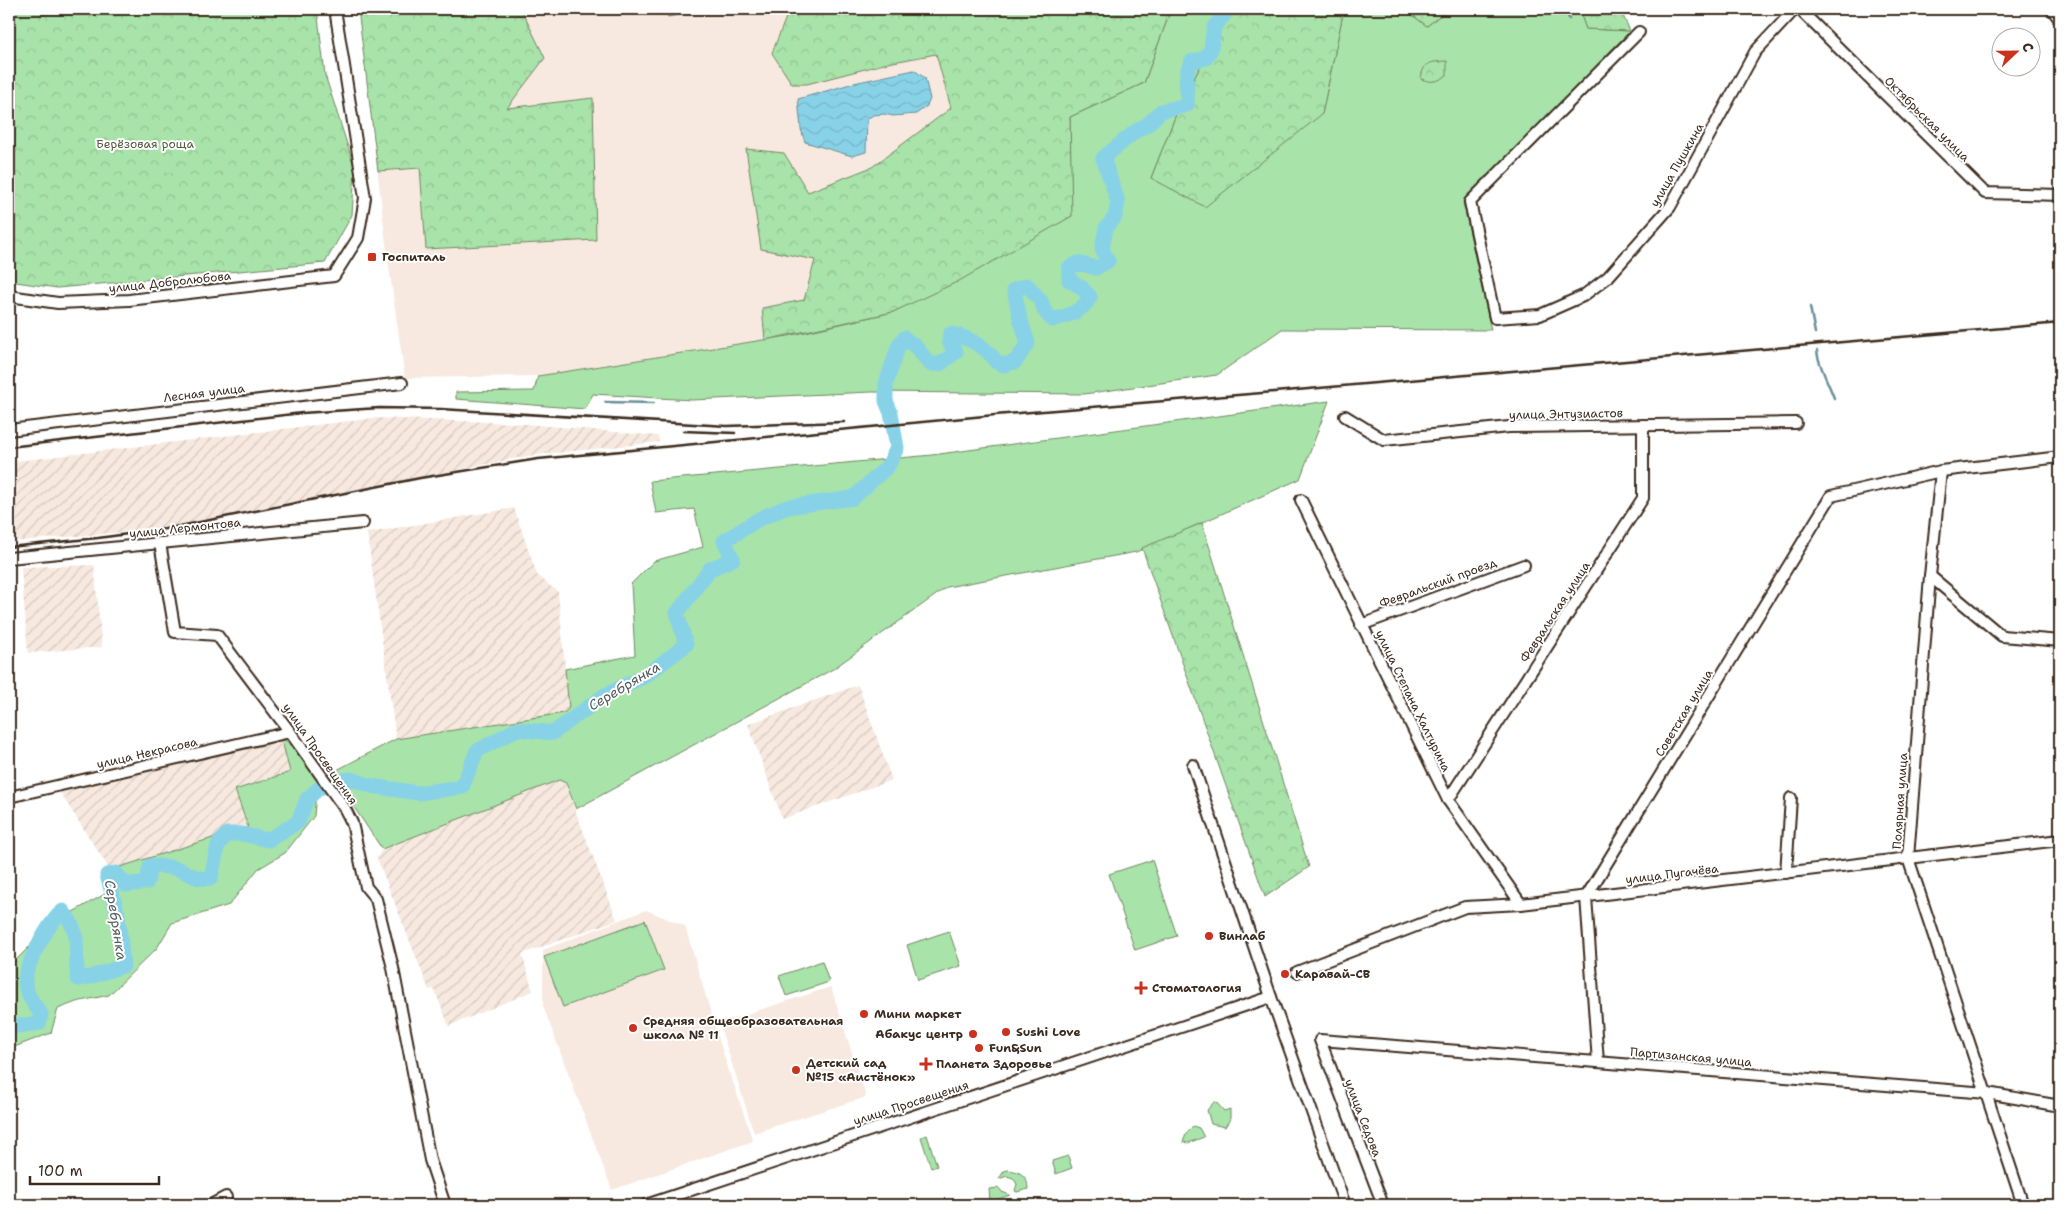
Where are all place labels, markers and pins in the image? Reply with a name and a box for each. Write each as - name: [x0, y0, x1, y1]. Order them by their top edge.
- place label: Госпиталь: [382, 249, 446, 265]
- marker: Госпиталь: [366, 251, 378, 263]
- place label: Винлаб: [1219, 928, 1266, 944]
- marker: Винлаб: [1203, 930, 1215, 942]
- place label: Каравай-СВ: [1295, 966, 1371, 982]
- marker: Каравай-СВ: [1279, 968, 1291, 980]
- place label: Стоматология: [1152, 980, 1242, 996]
- marker: Стоматология: [1134, 981, 1148, 995]
- place label: Мини маркет: [874, 1006, 962, 1022]
- marker: Мини маркет: [858, 1008, 870, 1020]
- place label: Средняя общеобразовательная школа № 11: [643, 1013, 843, 1043]
- marker: Средняя общеобразовательная школа № 11: [627, 1022, 639, 1034]
- place label: Sushi Love: [1016, 1024, 1081, 1040]
- place label: Абакус центр: [875, 1026, 963, 1042]
- marker: Sushi Love: [1000, 1026, 1012, 1038]
- marker: Абакус центр: [967, 1028, 979, 1040]
- place label: Fun&Sun: [989, 1040, 1042, 1056]
- marker: Fun&Sun: [973, 1042, 985, 1054]
- place label: Детский сад №15 «Аистёнок»: [806, 1055, 915, 1085]
- place label: Планета Здоровье: [936, 1056, 1052, 1072]
- marker: Планета Здоровье: [920, 1058, 932, 1070]
- marker: Детский сад №15 «Аистёнок»: [790, 1064, 802, 1076]

